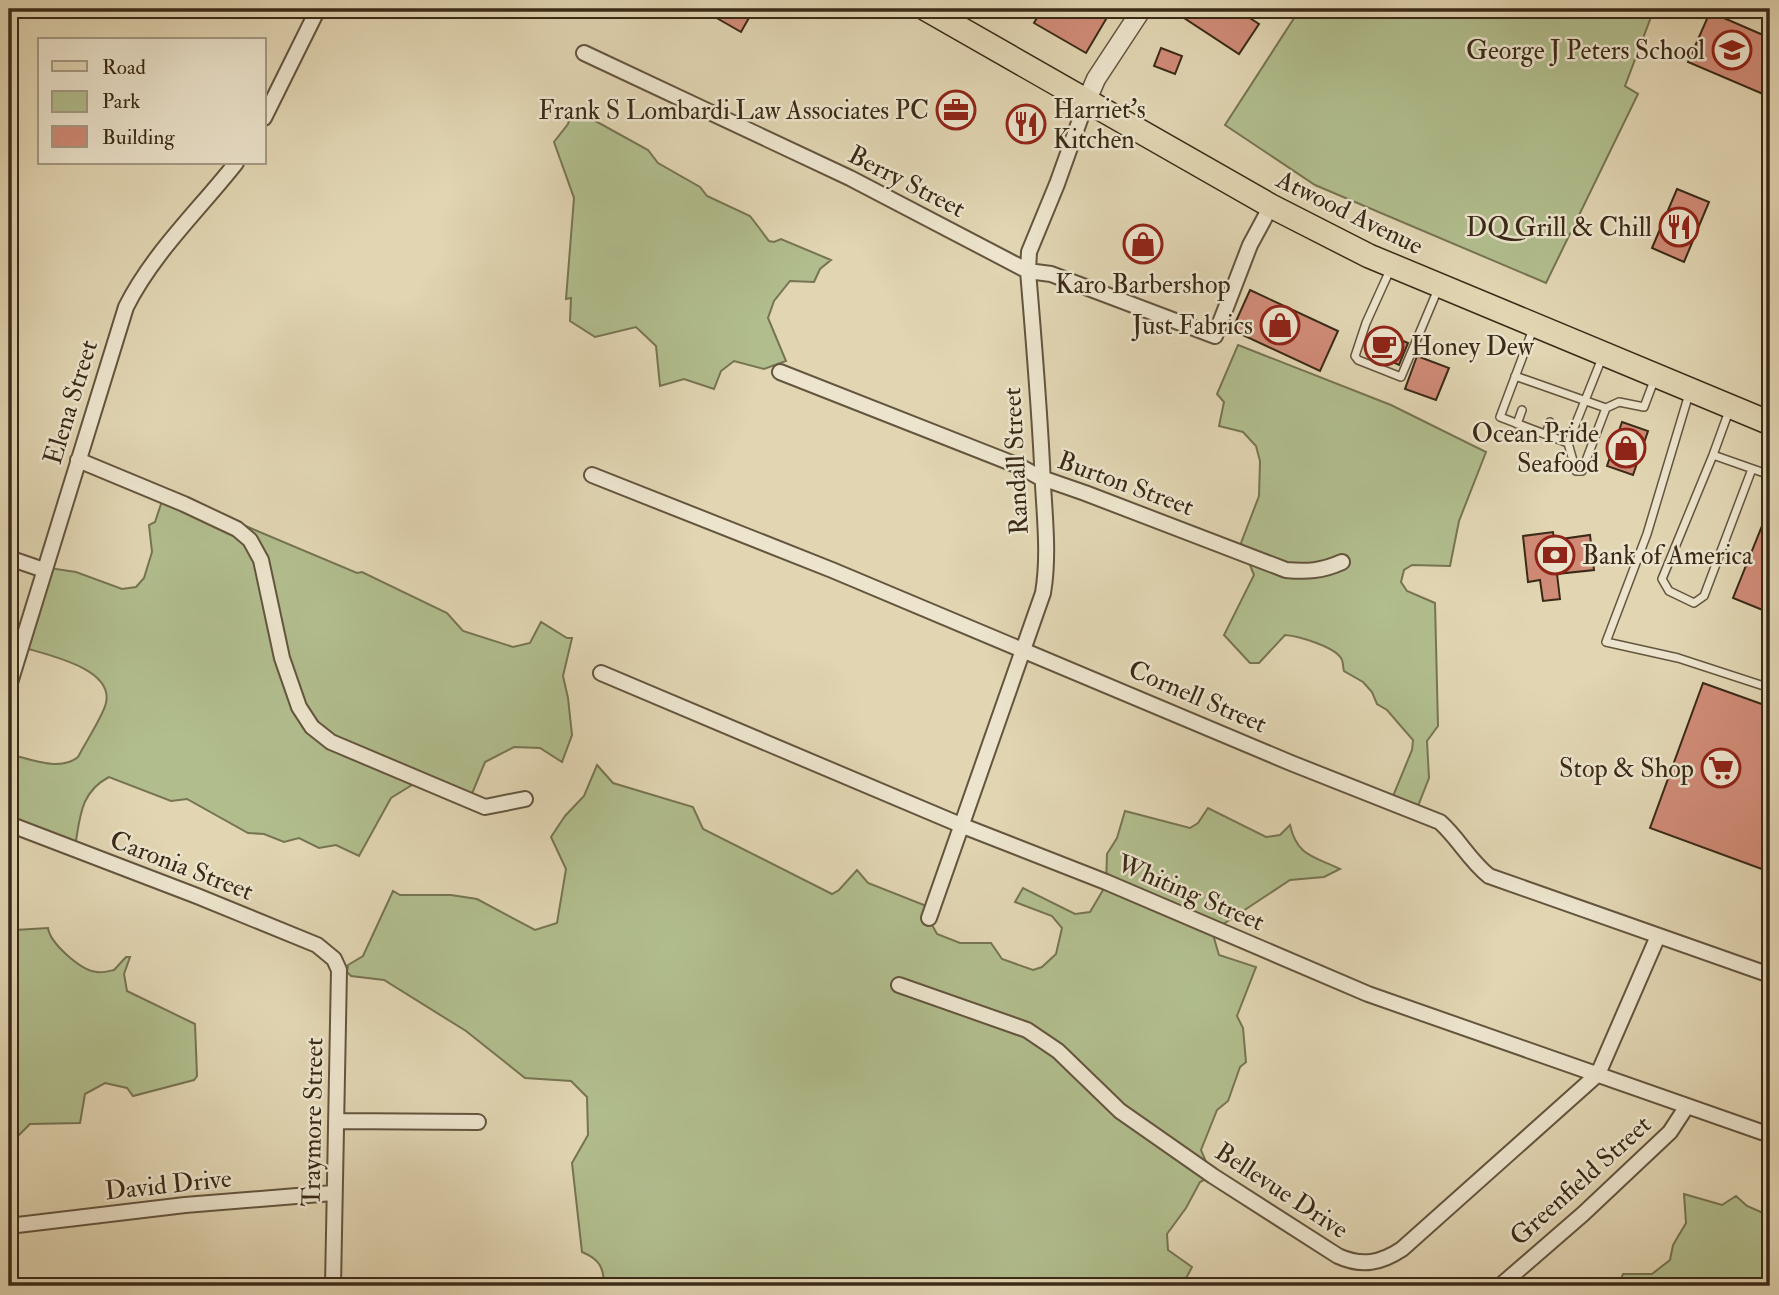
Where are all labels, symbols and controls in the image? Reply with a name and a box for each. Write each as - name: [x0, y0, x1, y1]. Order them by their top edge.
- school or university icon: George J Peters School: [1711, 29, 1753, 71]
- place label: George J Peters School: [1466, 35, 1705, 67]
- legend: [38, 38, 266, 164]
- text: Road: [102, 54, 147, 81]
- text: Park: [102, 88, 140, 115]
- office icon: Frank S Lombardi Law Associates PC: [935, 89, 977, 131]
- place label: Harriet's Kitchen: [1053, 94, 1146, 156]
- place label: Frank S Lombardi Law Associates PC: [538, 95, 929, 127]
- restaurant icon: Harriet's Kitchen: [1005, 103, 1047, 145]
- text: Building: [102, 124, 175, 151]
- street label: Berry Street: [843, 139, 970, 225]
- street label: Atwood Avenue: [1270, 163, 1428, 262]
- restaurant icon: DQ Grill & Chill: [1658, 206, 1700, 248]
- place label: DQ Grill & Chill: [1466, 212, 1652, 244]
- shop icon: Karo Barbershop: [1122, 223, 1164, 265]
- place label: Karo Barbershop: [1055, 269, 1231, 302]
- shop icon: Just Fabrics: [1259, 304, 1301, 346]
- place label: Just Fabrics: [1131, 310, 1253, 342]
- cafe icon: Honey Dew: [1363, 325, 1405, 367]
- place label: Honey Dew: [1411, 331, 1535, 363]
- street label: Elena Street: [37, 336, 105, 468]
- street label: Randall Street: [996, 386, 1036, 535]
- place label: Ocean Pride Seafood: [1472, 418, 1599, 480]
- shop icon: Ocean Pride Seafood: [1605, 427, 1647, 469]
- street label: Burton Street: [1053, 445, 1198, 523]
- bank icon: Bank of America: [1534, 534, 1576, 576]
- place label: Bank of America: [1582, 540, 1753, 572]
- street label: Cornell Street: [1124, 653, 1272, 740]
- supermarket icon: Stop & Shop: [1700, 747, 1742, 789]
- place label: Stop & Shop: [1559, 753, 1694, 786]
- street label: Caronia Street: [105, 824, 258, 908]
- street label: Whiting Street: [1111, 847, 1269, 938]
- street label: Traymore Street: [296, 1037, 330, 1207]
- street label: Greenfield Street: [1503, 1109, 1658, 1253]
- street label: Bellevue Drive: [1209, 1136, 1354, 1246]
- street label: David Drive: [103, 1162, 233, 1208]

